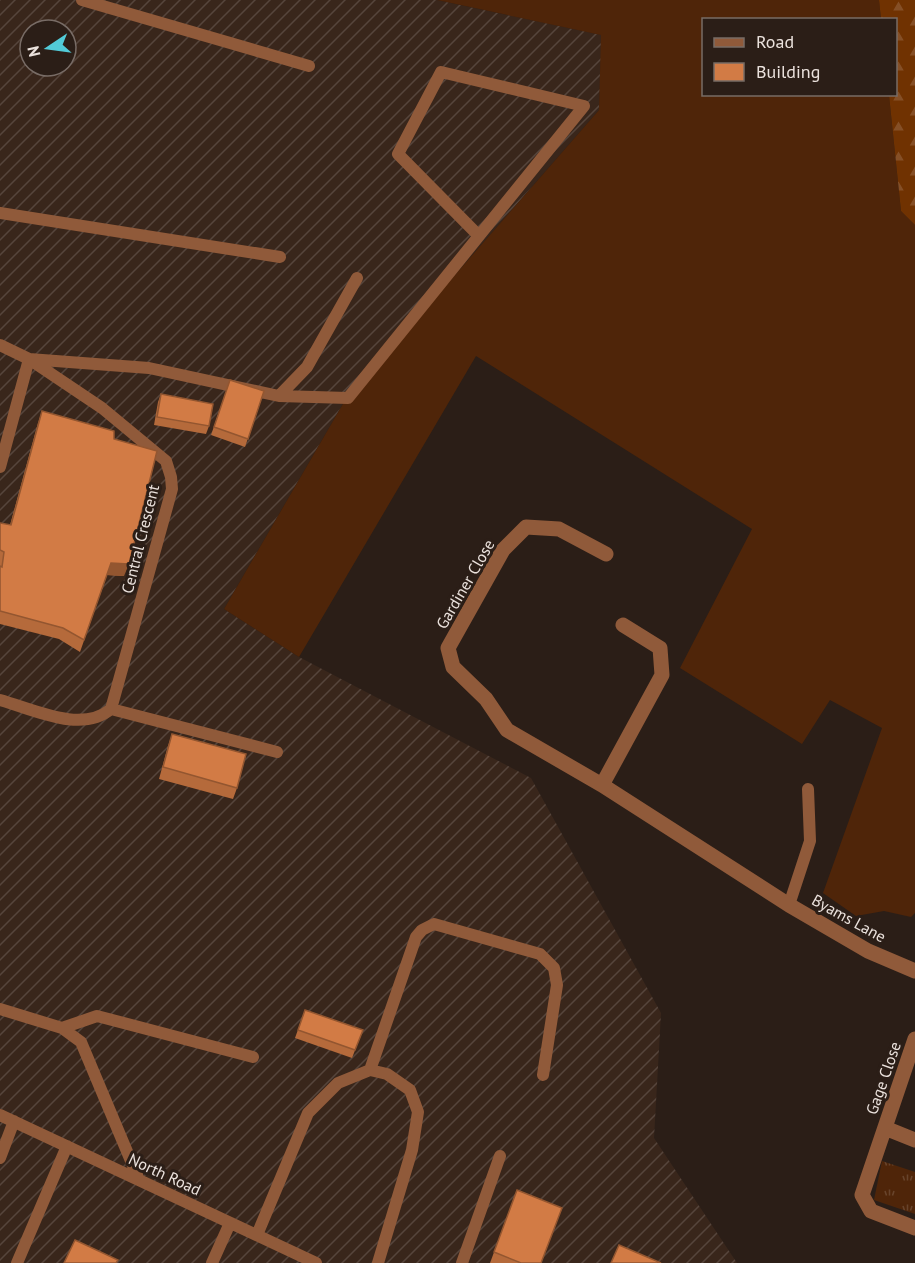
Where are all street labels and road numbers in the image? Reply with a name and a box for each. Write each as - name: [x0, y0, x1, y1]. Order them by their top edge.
- street label: Central Crescent: [117, 482, 163, 596]
- street label: Gardiner Close: [431, 536, 499, 632]
- street label: Byams Lane: [809, 889, 889, 947]
- street label: Gage Close: [861, 1039, 905, 1117]
- street label: North Road: [126, 1149, 204, 1199]

